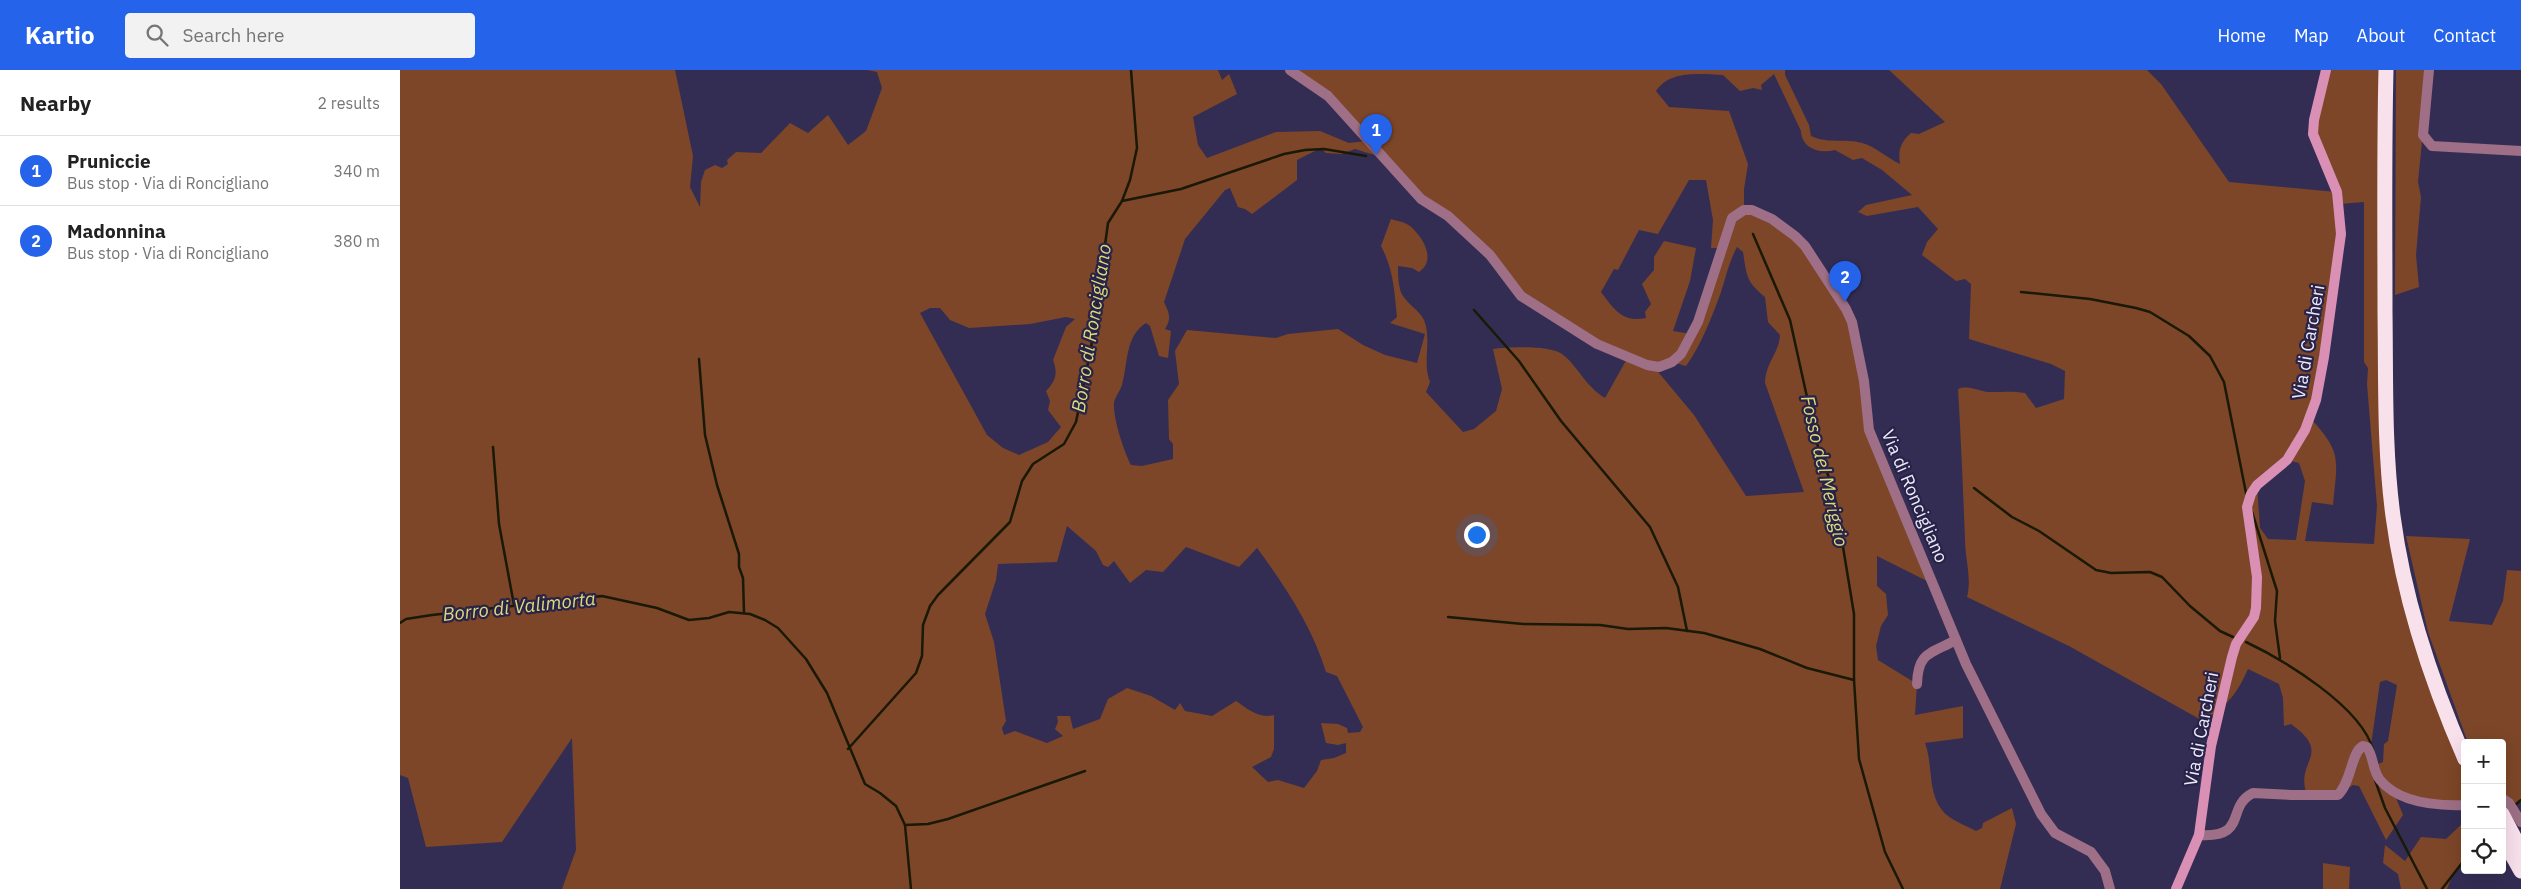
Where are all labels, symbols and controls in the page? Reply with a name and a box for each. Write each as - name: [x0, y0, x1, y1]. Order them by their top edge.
- search box: [125, 13, 475, 58]
- text: Kartio: [25, 19, 95, 51]
- icon: search: [143, 21, 171, 49]
- text: Search here: [183, 23, 284, 47]
- text: Home: [2218, 24, 2266, 47]
- text: Map: [2294, 24, 2329, 47]
- text: About: [2357, 24, 2405, 47]
- text: Contact: [2433, 24, 2496, 47]
- text: Nearby: [20, 89, 91, 117]
- text: 2 results: [317, 93, 380, 113]
- pin: 1: [1360, 114, 1392, 155]
- text: Pruniccie: [67, 149, 151, 173]
- text: 1: [31, 161, 41, 181]
- text: 340 m: [333, 161, 380, 181]
- text: Bus stop · Via di Roncigliano: [67, 173, 269, 193]
- text: Madonnina: [67, 219, 166, 243]
- text: 2: [31, 231, 41, 251]
- text: 380 m: [333, 231, 380, 251]
- water label: Borro di Roncigliano: [1066, 242, 1116, 414]
- text: Bus stop · Via di Roncigliano: [67, 243, 269, 263]
- pin: 2: [1829, 261, 1861, 302]
- street label: Via di Carcheri: [2287, 283, 2329, 401]
- water label: Fosso del Meriggio: [1796, 393, 1854, 549]
- street label: Via di Roncigliano: [1877, 426, 1953, 566]
- your location: [1464, 522, 1490, 548]
- water label: Borro di Valimorta: [441, 586, 597, 626]
- street label: Via di Carcheri: [2179, 670, 2223, 788]
- map controls: [2461, 739, 2506, 874]
- button: +: [2461, 739, 2506, 784]
- button: −: [2461, 784, 2506, 829]
- button: locate: [2461, 829, 2506, 874]

